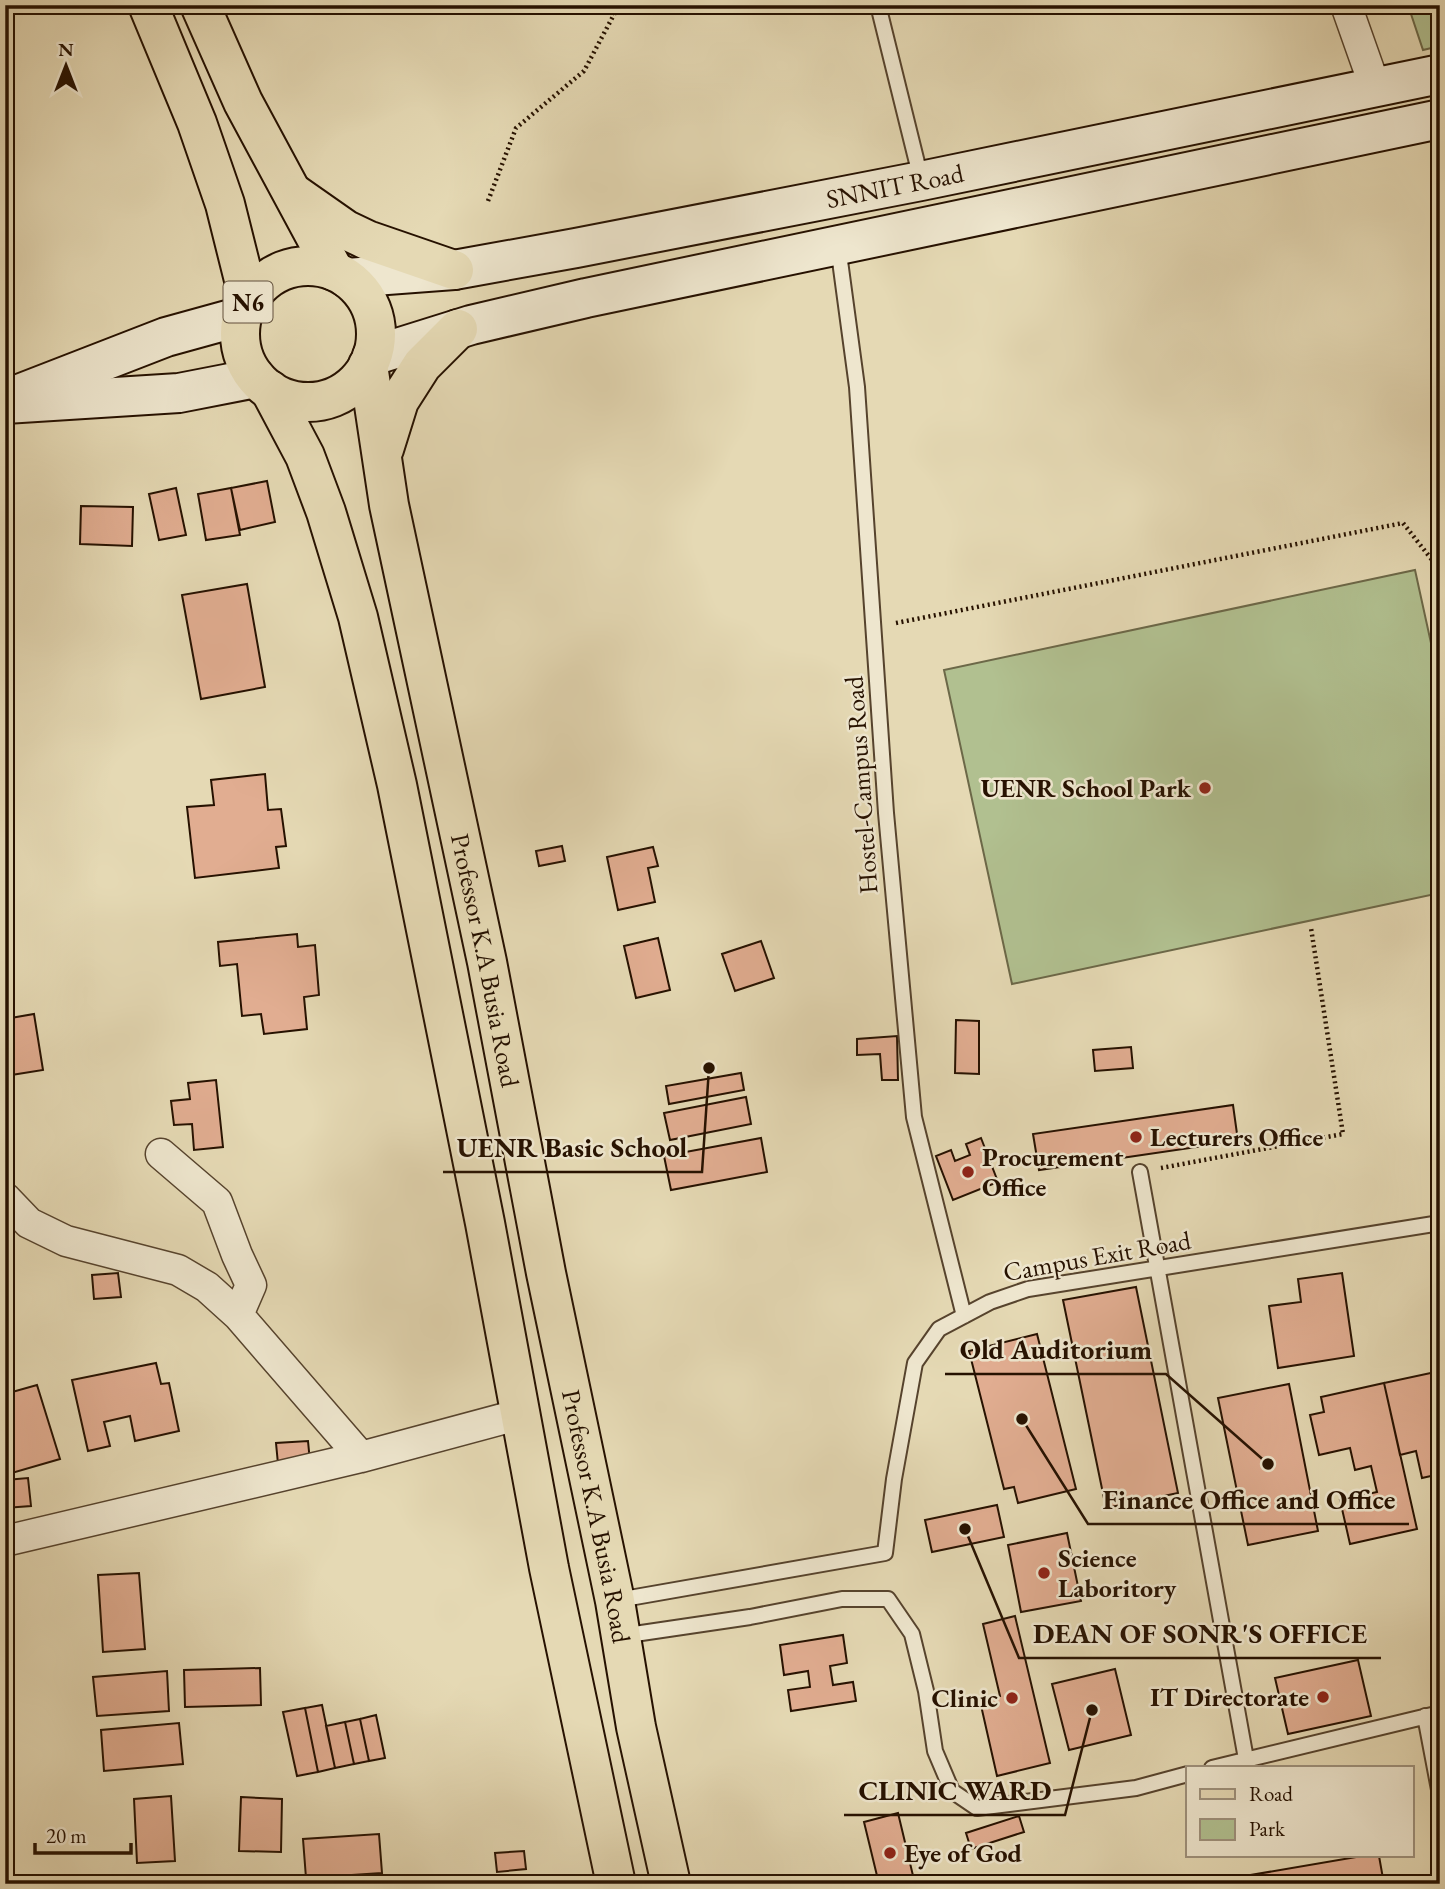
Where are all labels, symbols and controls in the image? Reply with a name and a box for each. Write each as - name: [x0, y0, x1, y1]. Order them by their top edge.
- north arrow: [32, 32, 102, 102]
- text: N: [58, 37, 74, 62]
- street label: SNNIT Road: [823, 156, 967, 216]
- road number: N6: [224, 282, 272, 323]
- street label: Hostel-Campus Road: [836, 674, 886, 895]
- place label: UENR School Park: [981, 771, 1192, 805]
- marker: UENR School Park: [1197, 780, 1213, 796]
- street label: Professor K.A Busia Road: [443, 830, 528, 1091]
- place label: Lecturers Office: [1150, 1120, 1323, 1154]
- callout: UENR Basic School: [443, 1123, 702, 1172]
- text: UENR Basic School: [457, 1129, 687, 1165]
- marker: Lecturers Office: [1128, 1129, 1144, 1145]
- place label: Procurement Office: [982, 1140, 1124, 1204]
- marker: Procurement Office: [960, 1164, 976, 1180]
- street label: Campus Exit Road: [1001, 1223, 1194, 1289]
- callout: Old Auditorium: [945, 1325, 1166, 1374]
- text: Old Auditorium: [960, 1331, 1153, 1367]
- street label: Professor K.A Busia Road: [554, 1386, 639, 1646]
- callout: Finance Office and Office: [1088, 1475, 1409, 1524]
- text: Finance Office and Office: [1103, 1481, 1395, 1517]
- place label: Science Laboritory: [1058, 1541, 1177, 1605]
- marker: Science Laboritory: [1036, 1565, 1052, 1581]
- callout: DEAN OF SONR'S OFFICE: [1019, 1609, 1381, 1658]
- text: DEAN OF SONR'S OFFICE: [1033, 1615, 1367, 1651]
- place label: IT Directorate: [1150, 1680, 1309, 1714]
- place label: Clinic: [931, 1681, 998, 1715]
- marker: IT Directorate: [1315, 1689, 1331, 1705]
- marker: Clinic: [1004, 1690, 1020, 1706]
- callout: CLINIC WARD: [844, 1766, 1065, 1815]
- legend: [1186, 1766, 1414, 1857]
- text: CLINIC WARD: [858, 1772, 1052, 1808]
- text: Road: [1249, 1780, 1293, 1807]
- scale bar: [35, 1812, 131, 1856]
- text: Park: [1249, 1815, 1286, 1842]
- text: 20 m: [46, 1822, 87, 1849]
- place label: Eye of God: [904, 1836, 1023, 1870]
- marker: Eye of God: [882, 1845, 898, 1861]

